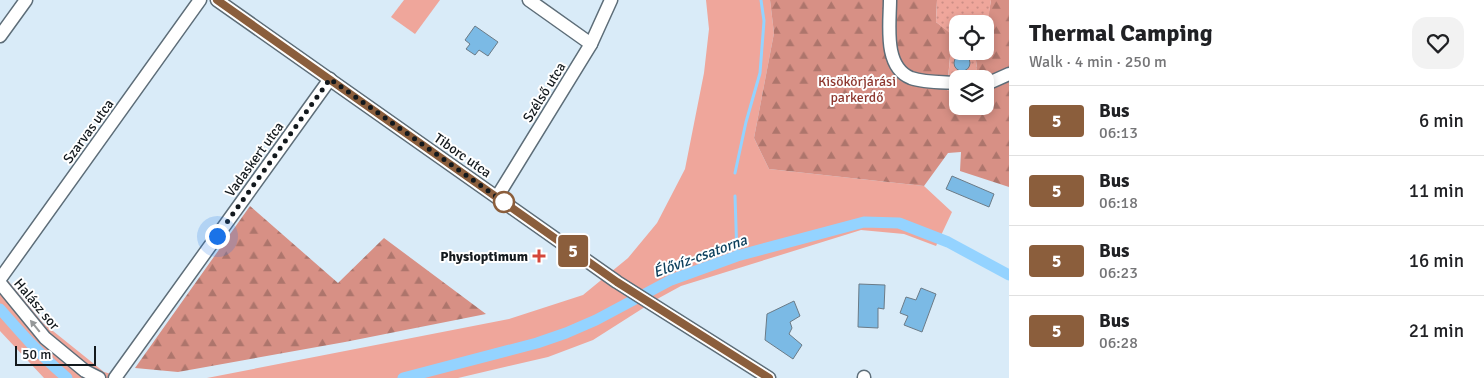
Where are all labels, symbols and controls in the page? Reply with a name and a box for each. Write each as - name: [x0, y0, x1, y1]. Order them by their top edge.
- map controls: [949, 15, 994, 115]
- button: locate: [949, 15, 994, 60]
- button: heart: [1412, 17, 1464, 69]
- text: Thermal Camping: [1029, 18, 1213, 48]
- text: Walk · 4 min · 250 m: [1029, 52, 1167, 72]
- street label: Szélső utca: [519, 59, 570, 125]
- button: layers: [949, 70, 994, 115]
- park label: Kisökörjárási parkerdő: [818, 73, 896, 106]
- street label: Szarvas utca: [59, 96, 117, 167]
- text: Bus: [1099, 99, 1130, 123]
- text: 6 min: [1419, 109, 1464, 133]
- text: 5: [1052, 110, 1061, 132]
- street label: Vadaskert utca: [222, 119, 287, 200]
- text: 06:13: [1099, 123, 1138, 143]
- street label: Tiborc utca: [431, 130, 495, 181]
- text: Bus: [1099, 169, 1130, 193]
- text: 11 min: [1409, 179, 1464, 203]
- text: 5: [1052, 180, 1061, 202]
- unlabelled marker: [493, 191, 515, 213]
- text: 06:18: [1099, 193, 1138, 213]
- your location: [205, 224, 230, 249]
- water label: Élővíz-csatorna: [651, 231, 750, 281]
- line badge: 5: [557, 235, 589, 267]
- text: Bus: [1099, 239, 1130, 263]
- text: 5: [568, 240, 578, 262]
- place label: Physioptimum: [440, 248, 528, 265]
- marker: Physioptimum: [532, 249, 546, 263]
- text: 16 min: [1409, 249, 1464, 273]
- text: 5: [1052, 250, 1061, 272]
- text: 06:23: [1099, 263, 1138, 283]
- street label: Halász sor: [10, 275, 64, 334]
- text: Bus: [1099, 309, 1130, 333]
- one-way arrow: [29, 319, 40, 332]
- text: 21 min: [1409, 319, 1464, 343]
- text: 5: [1052, 320, 1061, 342]
- text: 06:28: [1099, 333, 1138, 353]
- scale bar: [15, 343, 96, 366]
- text: 50 m: [22, 346, 51, 363]

